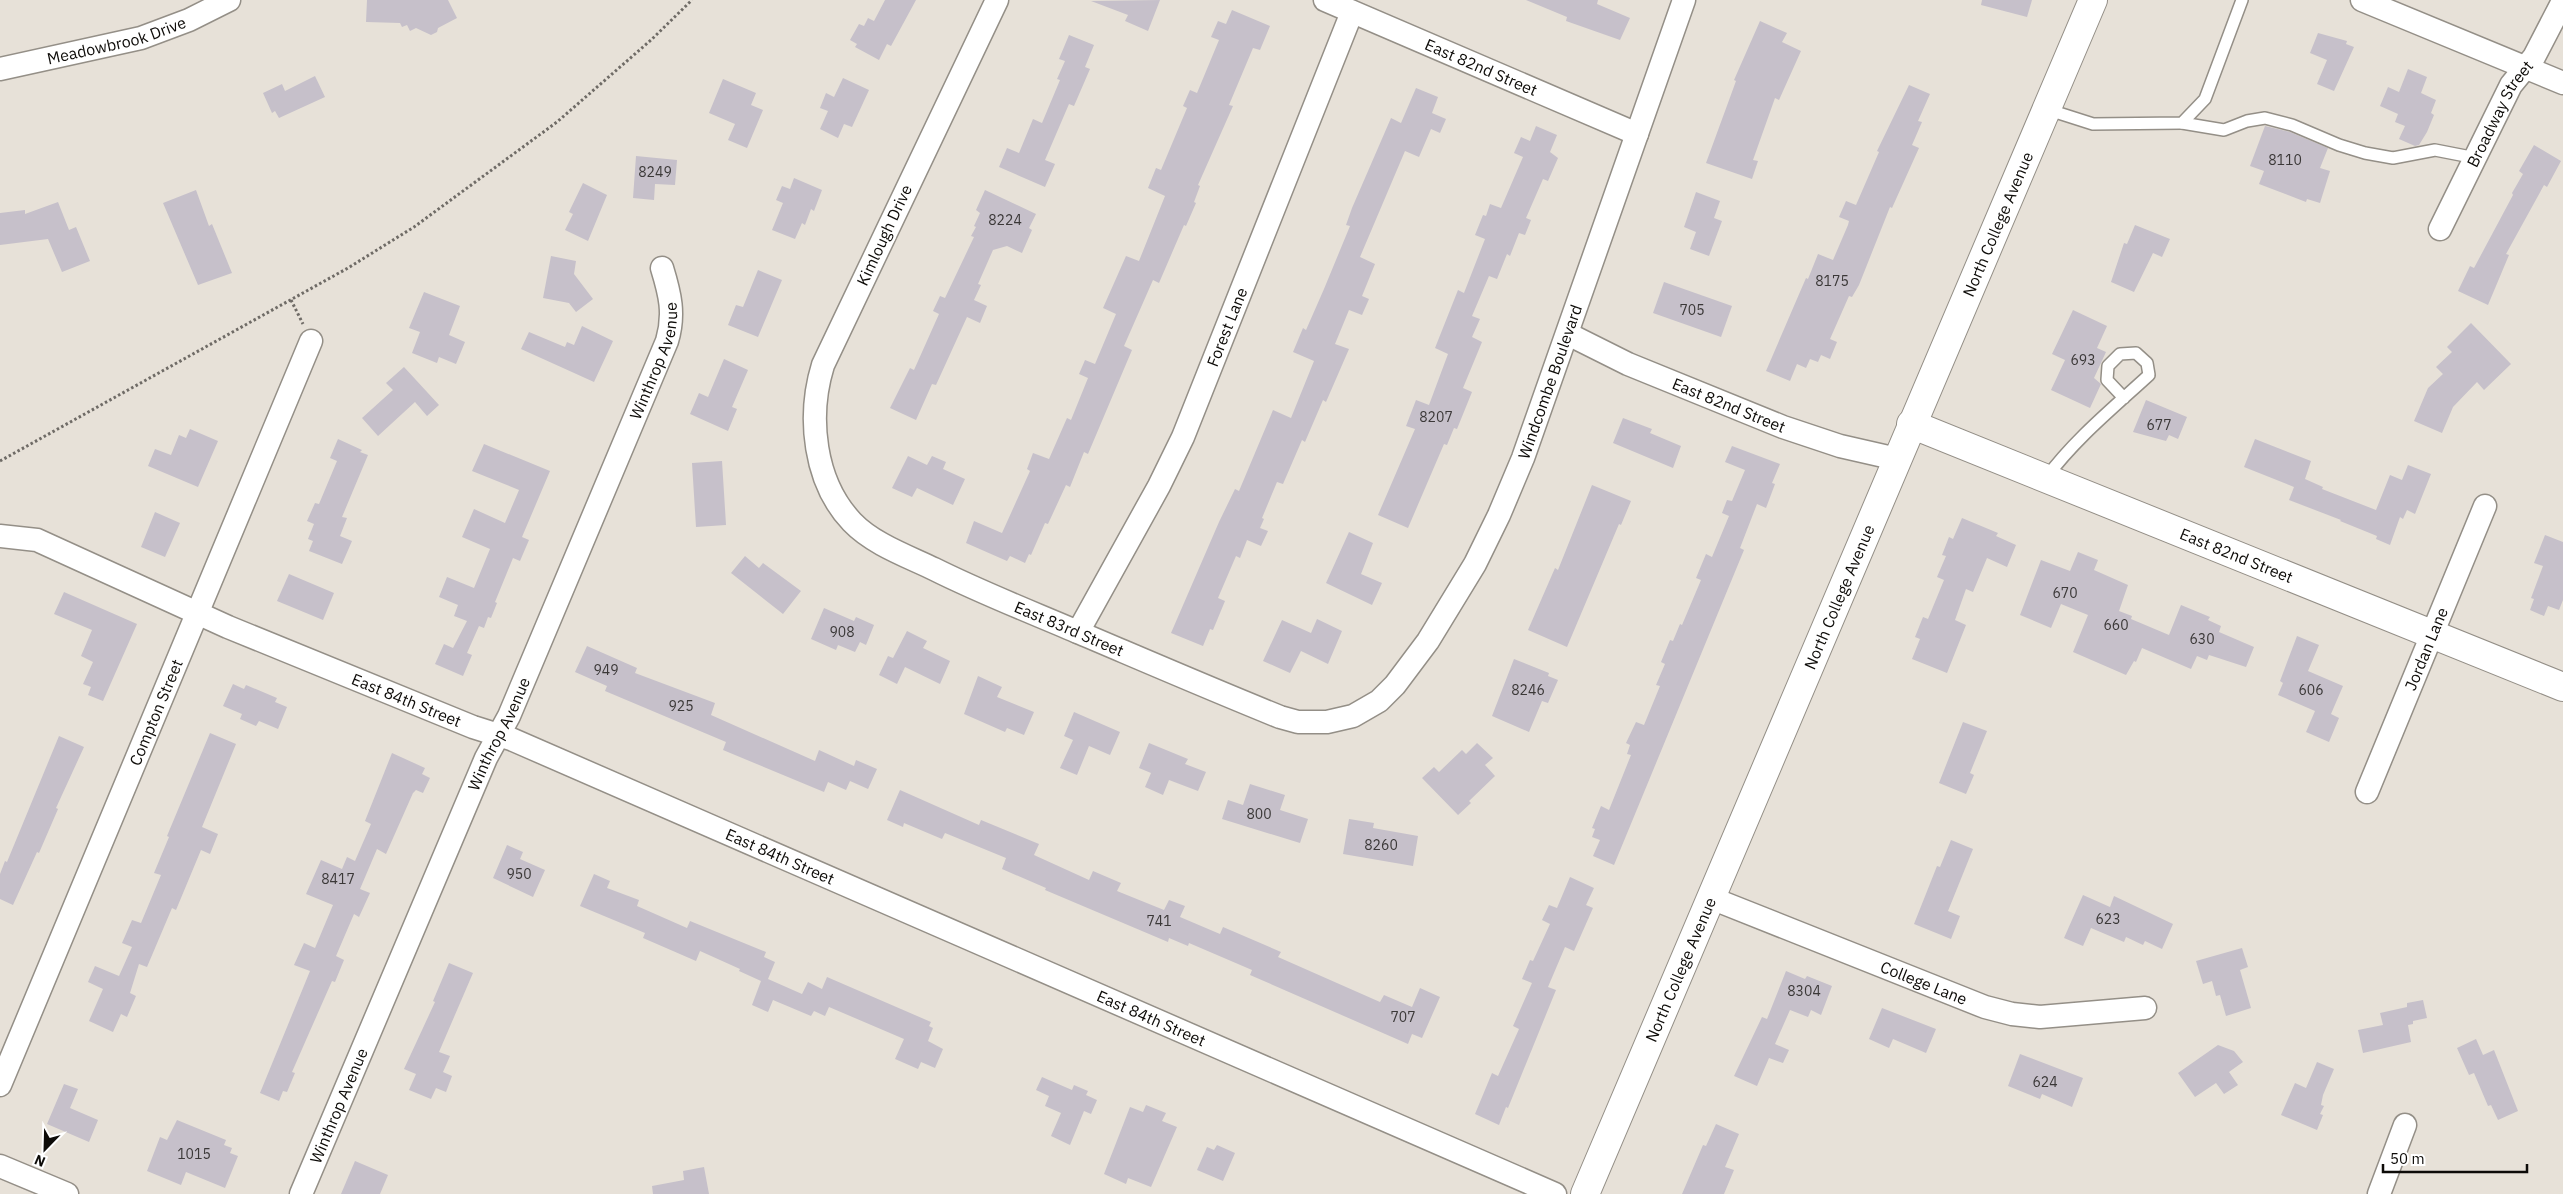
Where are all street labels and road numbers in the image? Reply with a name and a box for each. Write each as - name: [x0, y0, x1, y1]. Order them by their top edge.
- street label: Meadowbrook Drive: [45, 12, 189, 68]
- street label: East 82nd Street: [1422, 34, 1540, 100]
- street label: Broadway Street: [2462, 56, 2537, 170]
- street label: North College Avenue: [1958, 149, 2037, 300]
- street label: Kimlough Drive: [852, 181, 916, 289]
- street label: Forest Lane: [1202, 284, 1252, 369]
- street label: Winthrop Avenue: [625, 301, 681, 422]
- street label: Windcombe Boulevard: [1513, 302, 1586, 462]
- street label: East 82nd Street: [1669, 373, 1788, 437]
- street label: North College Avenue: [1799, 521, 1879, 672]
- street label: East 82nd Street: [2177, 524, 2296, 587]
- street label: East 83rd Street: [1011, 597, 1127, 660]
- street label: Jordan Lane: [2400, 604, 2452, 693]
- street label: Compton Street: [125, 656, 187, 768]
- street label: East 84th Street: [349, 669, 464, 731]
- street label: Winthrop Avenue: [463, 674, 534, 794]
- street label: East 84th Street: [723, 824, 837, 889]
- street label: North College Avenue: [1641, 894, 1720, 1045]
- street label: College Lane: [1877, 956, 1970, 1009]
- street label: East 84th Street: [1094, 986, 1209, 1051]
- street label: Winthrop Avenue: [305, 1045, 372, 1166]

